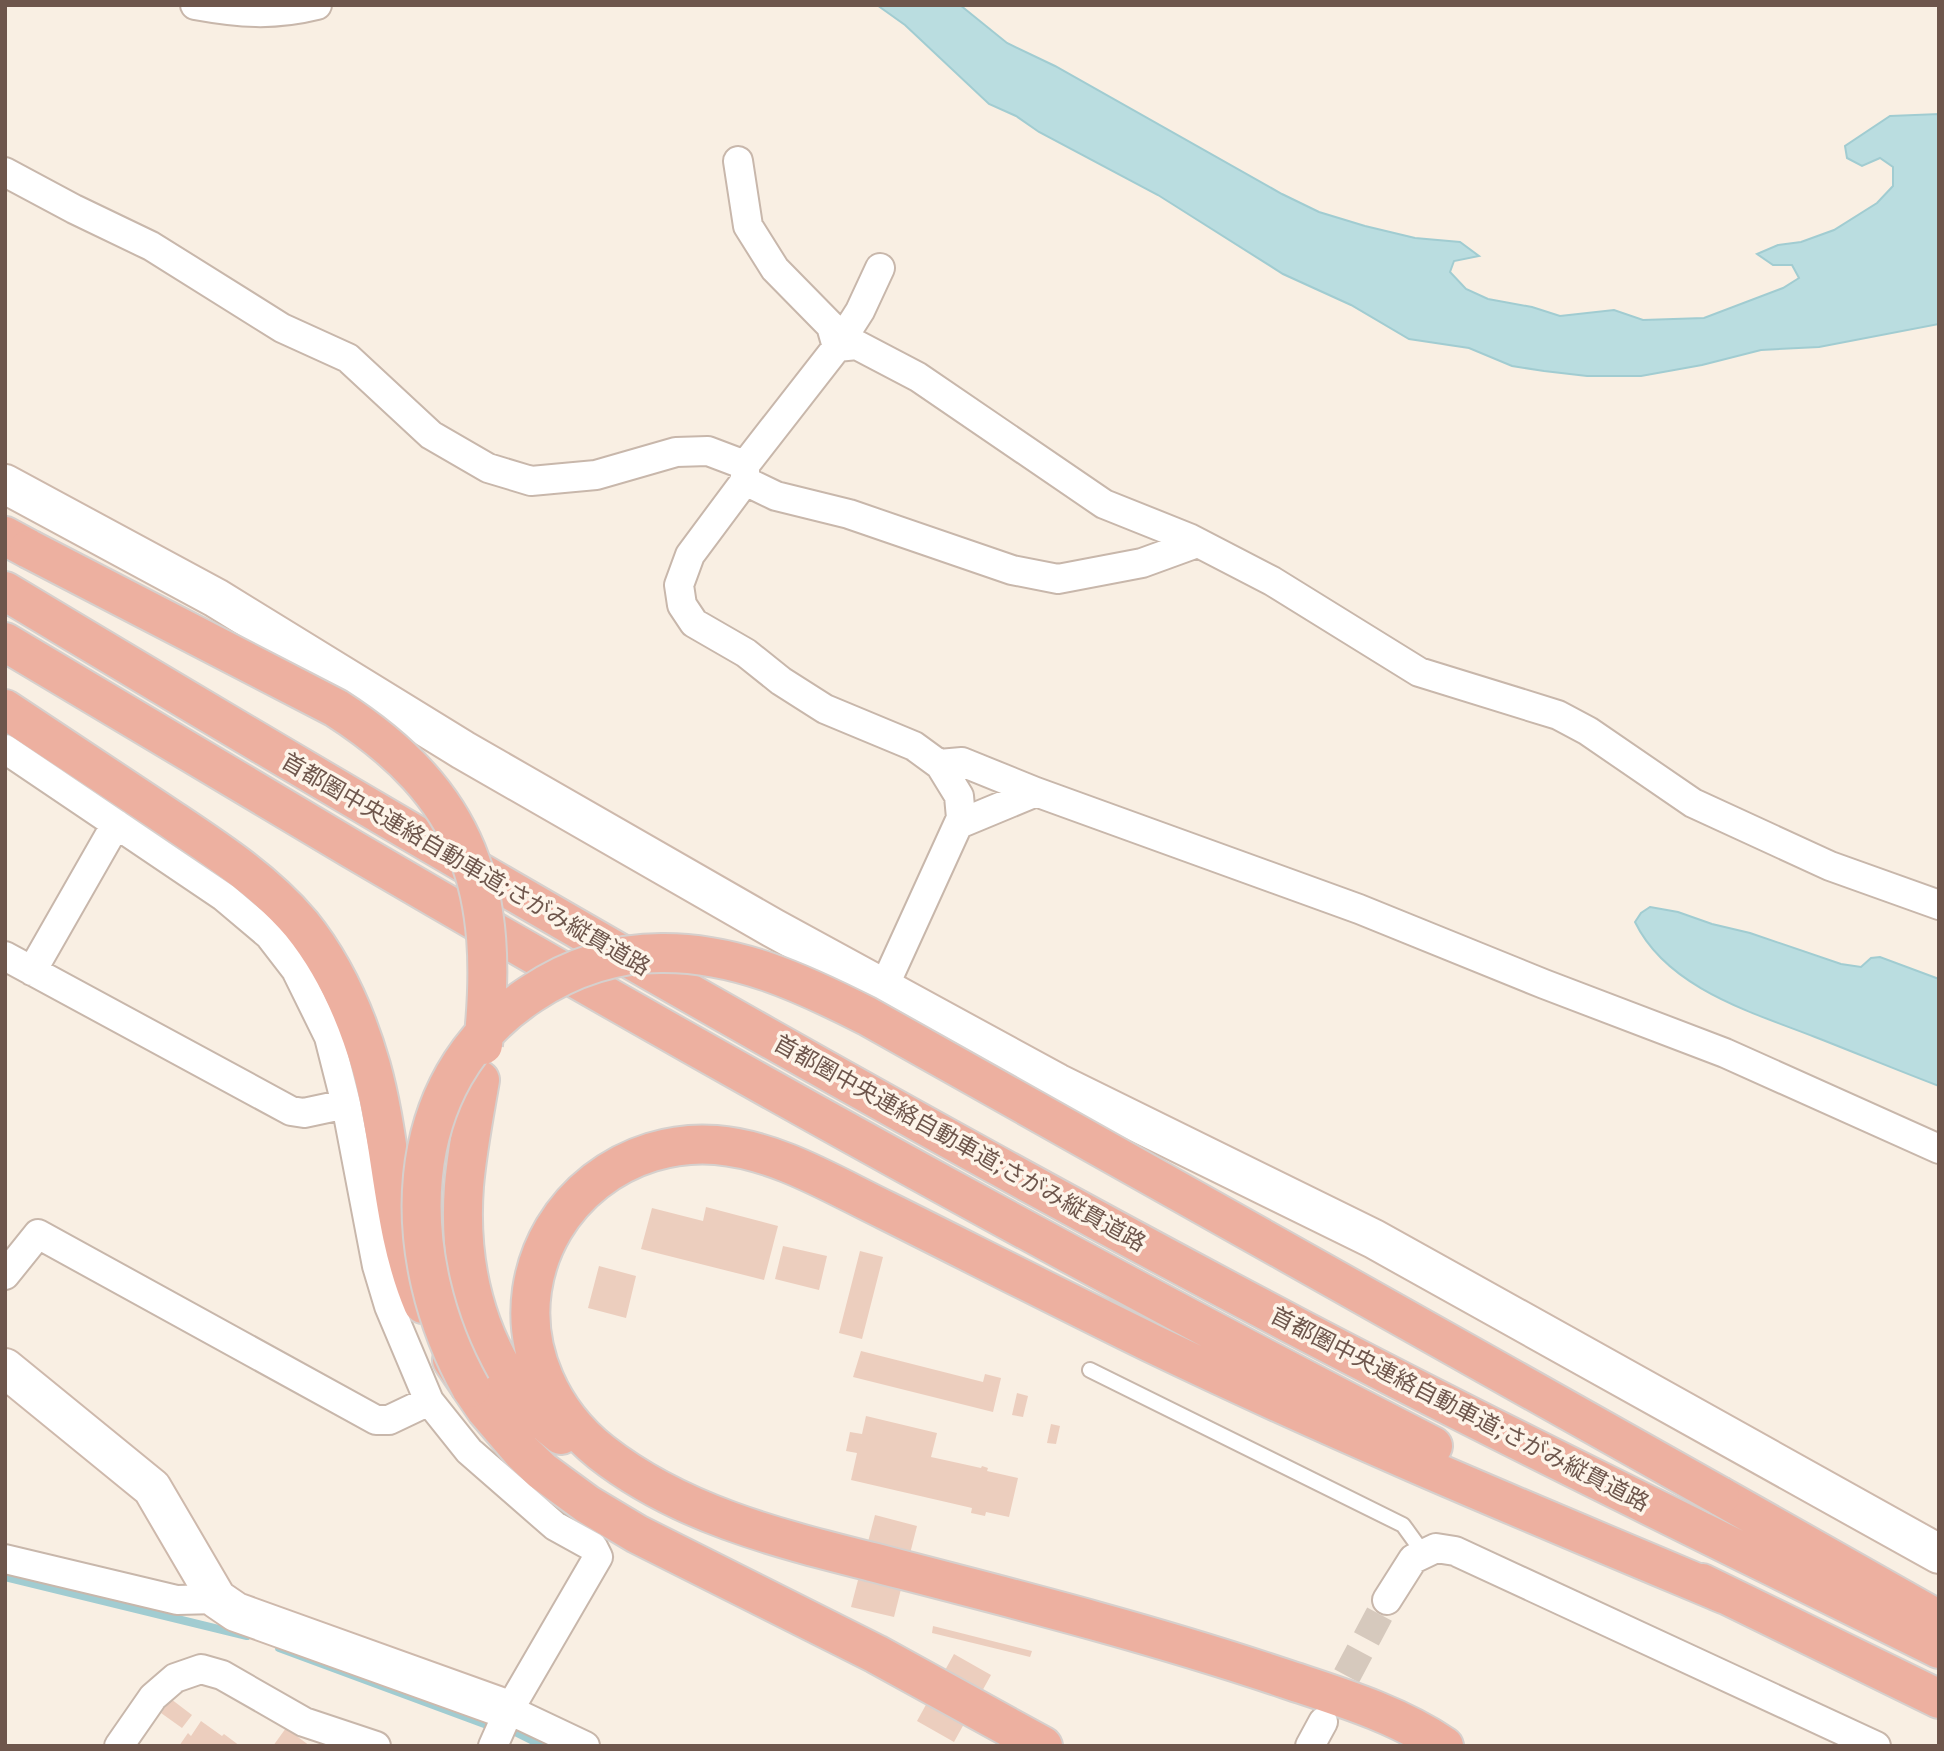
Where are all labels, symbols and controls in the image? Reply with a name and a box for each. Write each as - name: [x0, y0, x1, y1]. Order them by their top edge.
- street label: 首都圏中央連絡自動車道;さがみ縦貫道路: [277, 746, 656, 980]
- street label: 首都圏中央連絡自動車道;さがみ縦貫道路: [770, 1028, 1151, 1256]
- street label: 首都圏中央連絡自動車道;さがみ縦貫道路: [1267, 1300, 1654, 1516]

